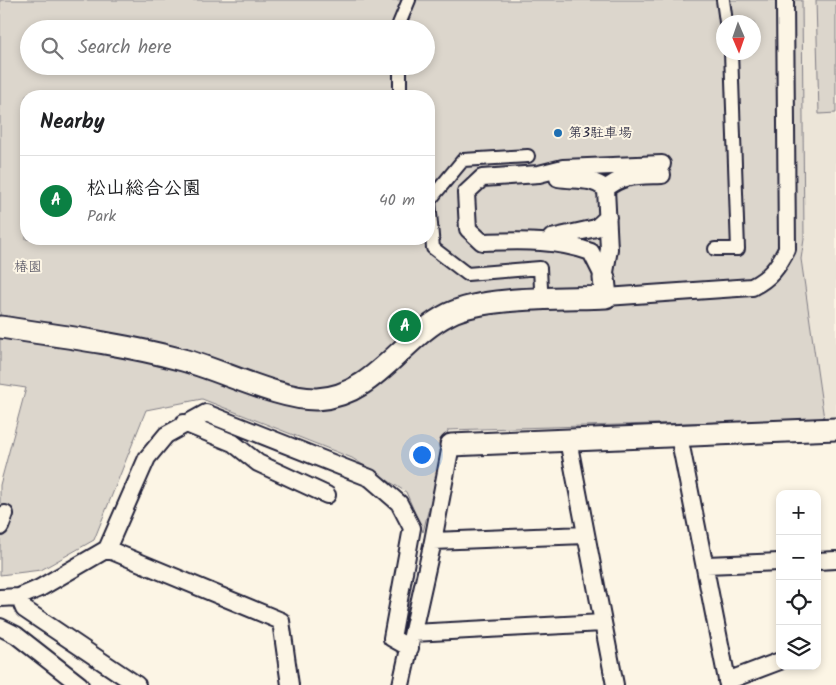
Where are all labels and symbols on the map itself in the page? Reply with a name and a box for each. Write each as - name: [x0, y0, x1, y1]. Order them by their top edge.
- north arrow: [716, 15, 761, 60]
- place label: 第3駐車場: [568, 122, 632, 144]
- marker: 第3駐車場: [552, 127, 564, 139]
- park label: 椿園: [14, 256, 42, 278]
- pin: A: [389, 307, 421, 345]
- your location: [409, 442, 435, 468]

